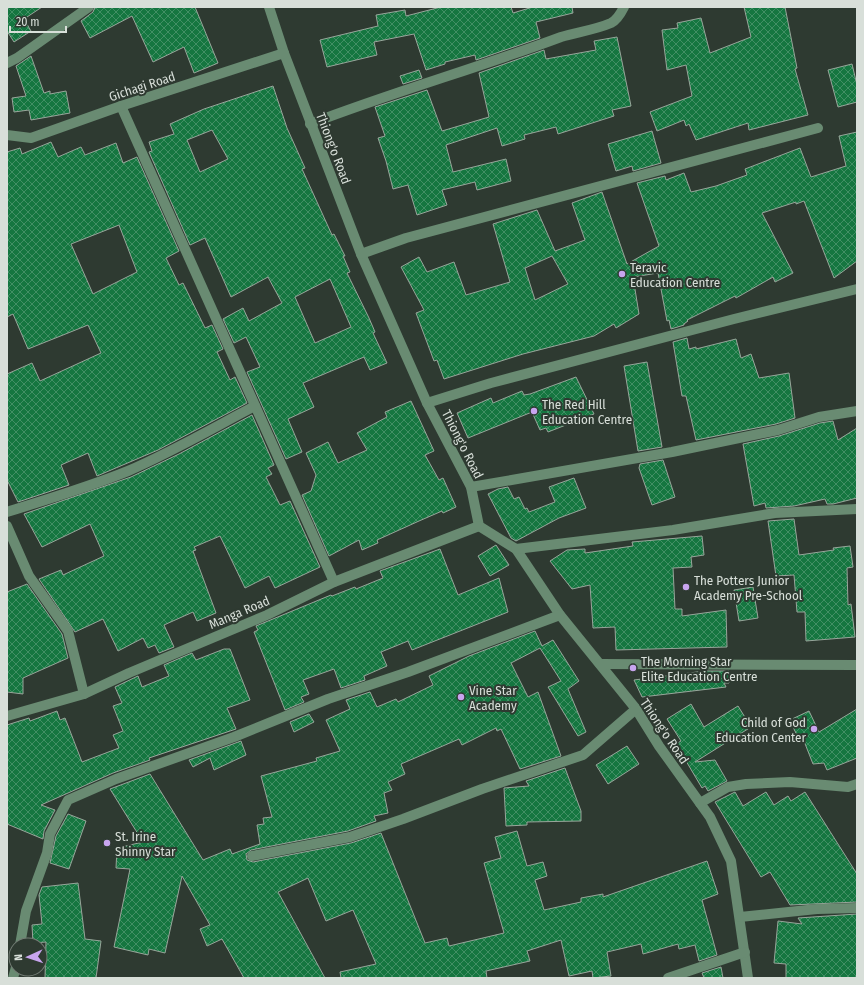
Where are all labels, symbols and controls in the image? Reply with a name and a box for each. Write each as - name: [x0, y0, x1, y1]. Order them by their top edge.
- scale bar: [10, 8, 66, 34]
- text: 20 m: [16, 15, 40, 29]
- street label: Gichagi Road: [107, 69, 177, 104]
- street label: Thiong'o Road: [313, 110, 354, 186]
- place label: Teravic Education Centre: [630, 260, 720, 290]
- marker: Teravic Education Centre: [617, 269, 627, 279]
- place label: The Red Hill Education Centre: [542, 397, 632, 427]
- marker: The Red Hill Education Centre: [529, 406, 539, 416]
- street label: Thiong'o Road: [439, 407, 486, 481]
- place label: The Potters Junior Academy Pre-School: [694, 573, 803, 603]
- marker: The Potters Junior Academy Pre-School: [681, 582, 691, 592]
- street label: Manga Road: [206, 593, 272, 632]
- place label: The Morning Star Elite Education Centre: [641, 654, 757, 684]
- marker: The Morning Star Elite Education Centre: [628, 663, 638, 673]
- place label: Vine Star Academy: [469, 683, 517, 713]
- marker: Vine Star Academy: [456, 692, 466, 702]
- street label: Thiong'o Road: [637, 696, 692, 767]
- place label: Child of God Education Center: [716, 715, 806, 745]
- marker: Child of God Education Center: [809, 724, 819, 734]
- place label: St. Irine Shinny Star: [115, 829, 176, 859]
- marker: St. Irine Shinny Star: [102, 838, 112, 848]
- north arrow: [8, 937, 48, 977]
- text: N: [12, 954, 25, 961]

